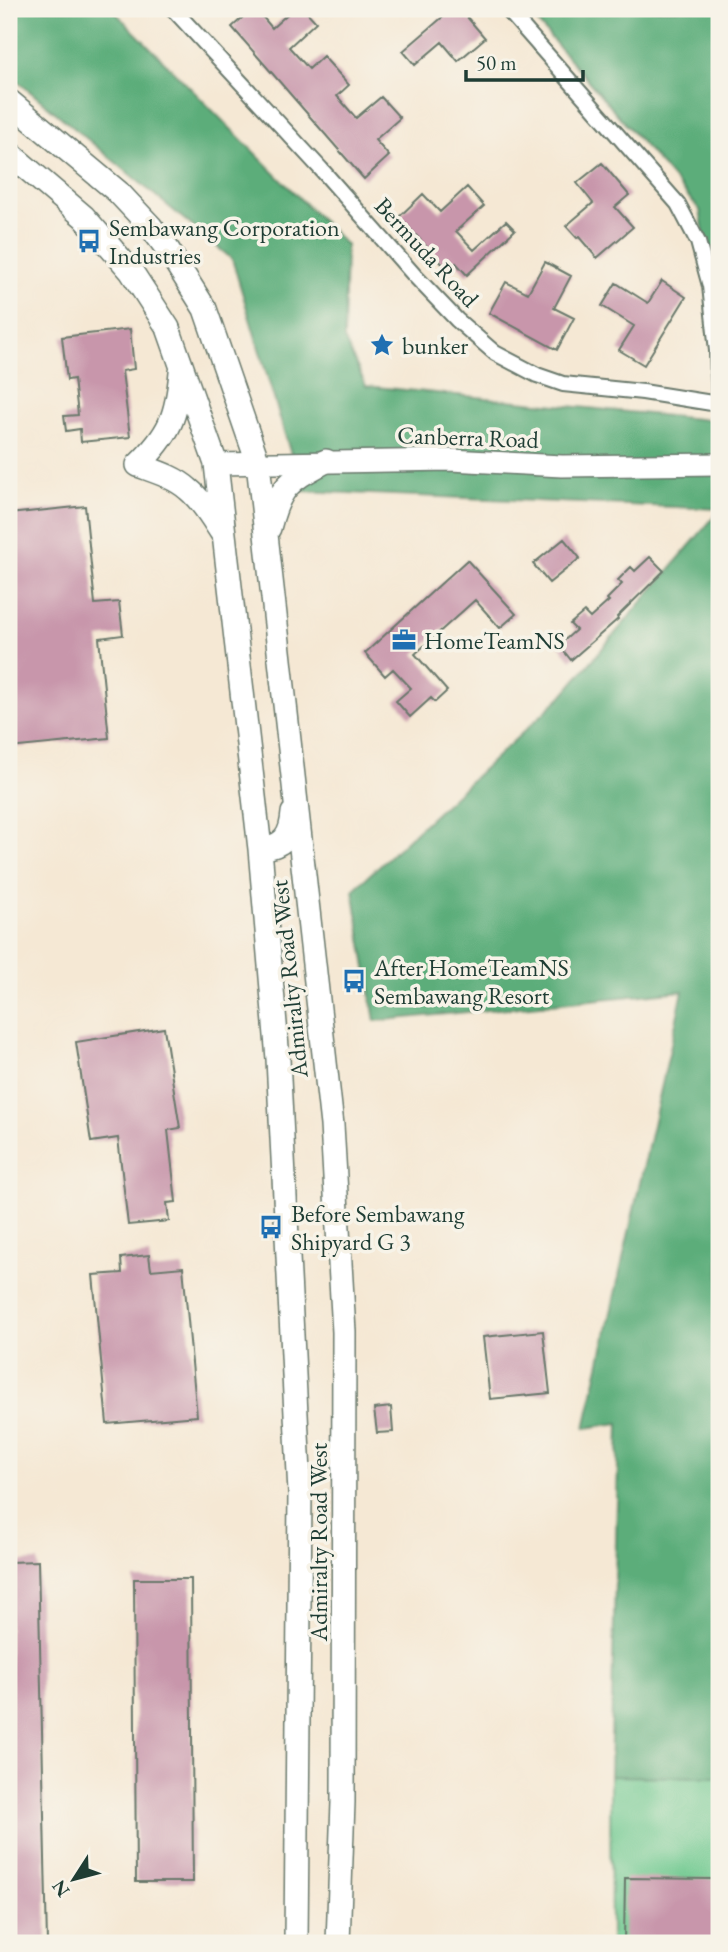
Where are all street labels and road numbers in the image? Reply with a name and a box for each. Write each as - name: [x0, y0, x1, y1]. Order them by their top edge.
- street label: Bermuda Road: [368, 190, 486, 314]
- street label: Canberra Road: [397, 419, 540, 455]
- street label: Admiralty Road West: [263, 878, 315, 1080]
- street label: Admiralty Road West: [303, 1442, 334, 1642]

